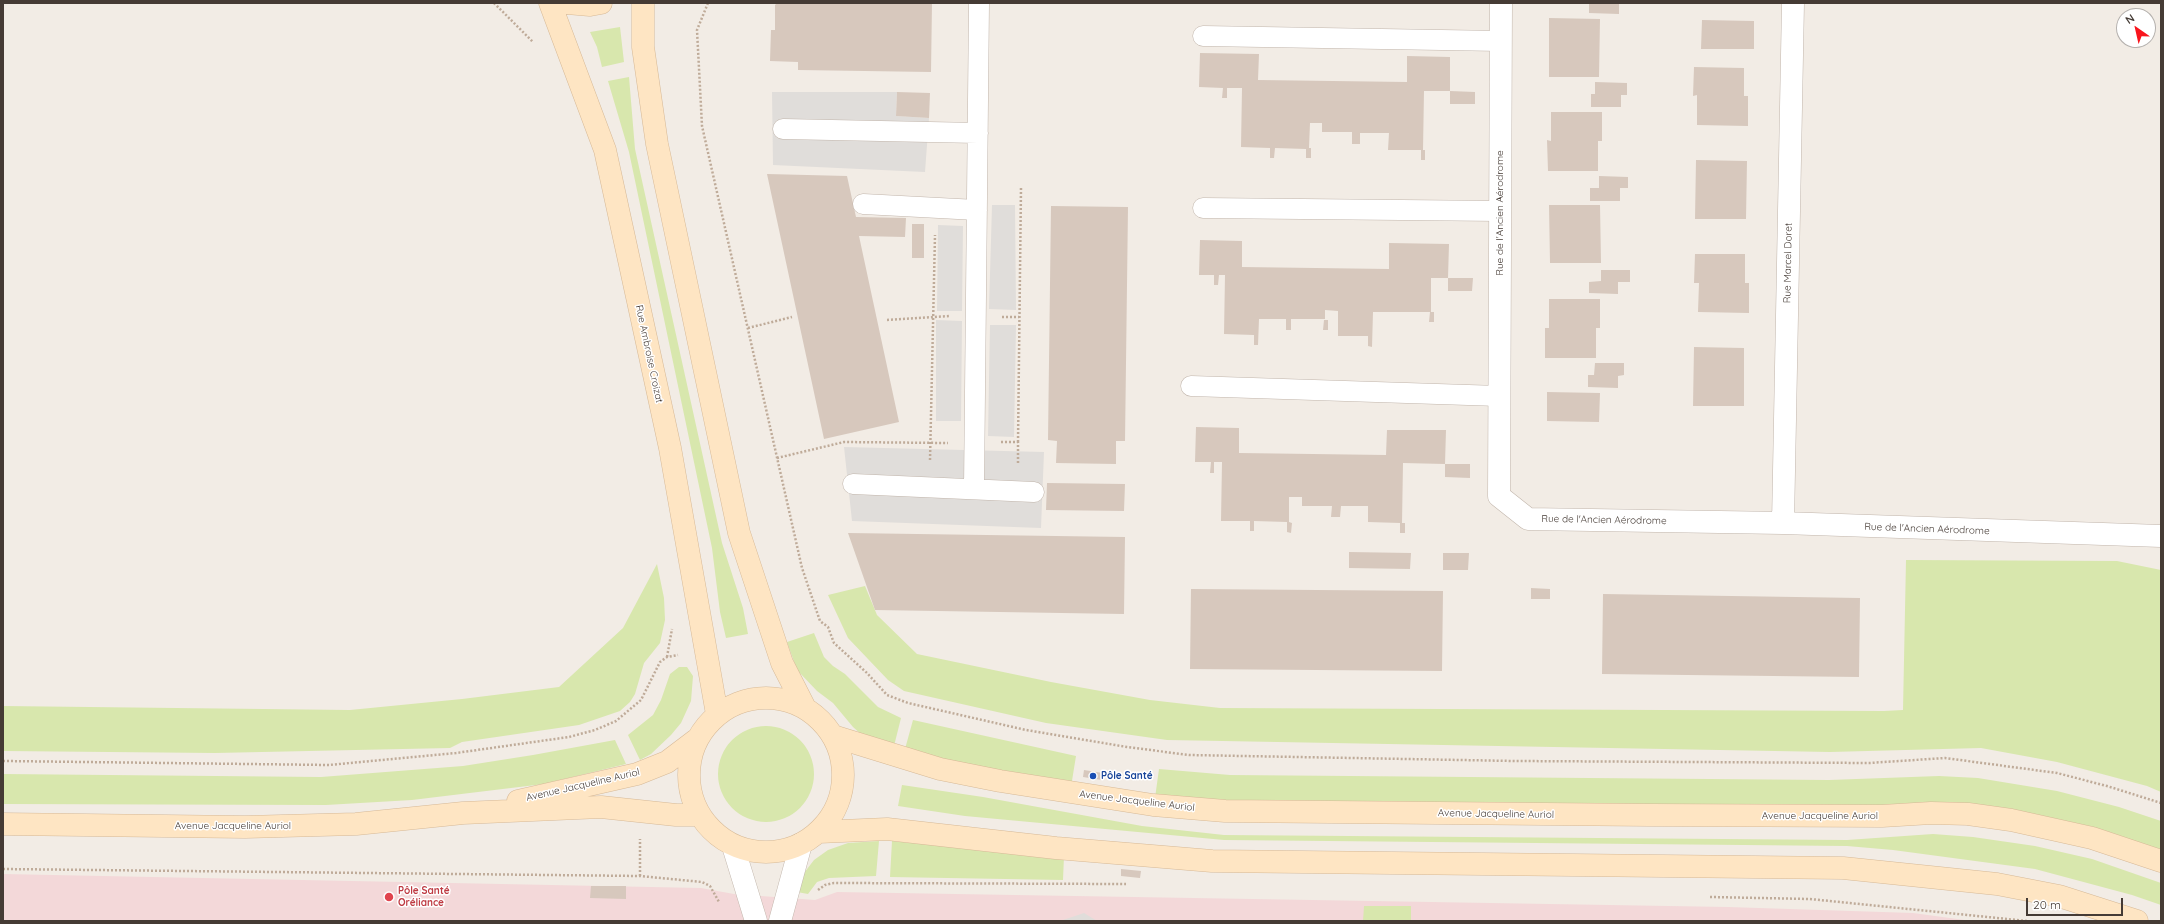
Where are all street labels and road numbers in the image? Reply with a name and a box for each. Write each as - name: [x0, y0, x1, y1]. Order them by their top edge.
- street label: Rue de l'Ancien Aérodrome: [1494, 150, 1506, 276]
- street label: Rue Marcel Doret: [1781, 223, 1795, 303]
- street label: Rue Ambroise Croizat: [633, 304, 665, 404]
- street label: Rue de l'Ancien Aérodrome: [1541, 513, 1667, 527]
- street label: Rue de l'Ancien Aérodrome: [1864, 521, 1990, 537]
- street label: Avenue Jacqueline Auriol: [525, 766, 641, 804]
- street label: Avenue Jacqueline Auriol: [1079, 788, 1195, 814]
- street label: Avenue Jacqueline Auriol: [1438, 807, 1554, 821]
- street label: Avenue Jacqueline Auriol: [1762, 810, 1878, 822]
- street label: Avenue Jacqueline Auriol: [175, 820, 291, 832]

